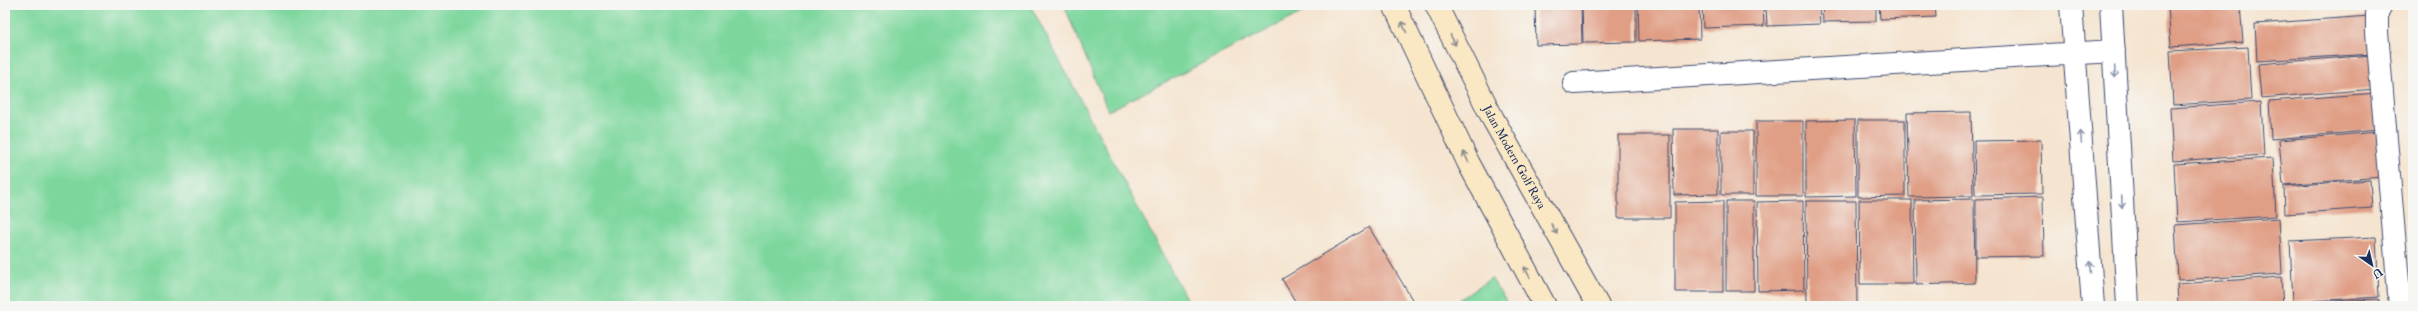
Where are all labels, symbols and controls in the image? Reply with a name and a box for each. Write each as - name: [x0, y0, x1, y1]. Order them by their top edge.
- one-way arrow: [1399, 21, 1407, 33]
- one-way arrow: [1450, 34, 1457, 46]
- one-way arrow: [2111, 65, 2119, 78]
- street label: Jalan Modern Golf Raya: [1479, 102, 1550, 212]
- one-way arrow: [2077, 131, 2084, 144]
- one-way arrow: [1461, 151, 1469, 163]
- one-way arrow: [2118, 195, 2126, 208]
- one-way arrow: [1551, 223, 1558, 235]
- north arrow: [2352, 245, 2392, 285]
- one-way arrow: [2086, 261, 2093, 274]
- text: U: [2369, 265, 2385, 281]
- one-way arrow: [1523, 266, 1530, 278]

